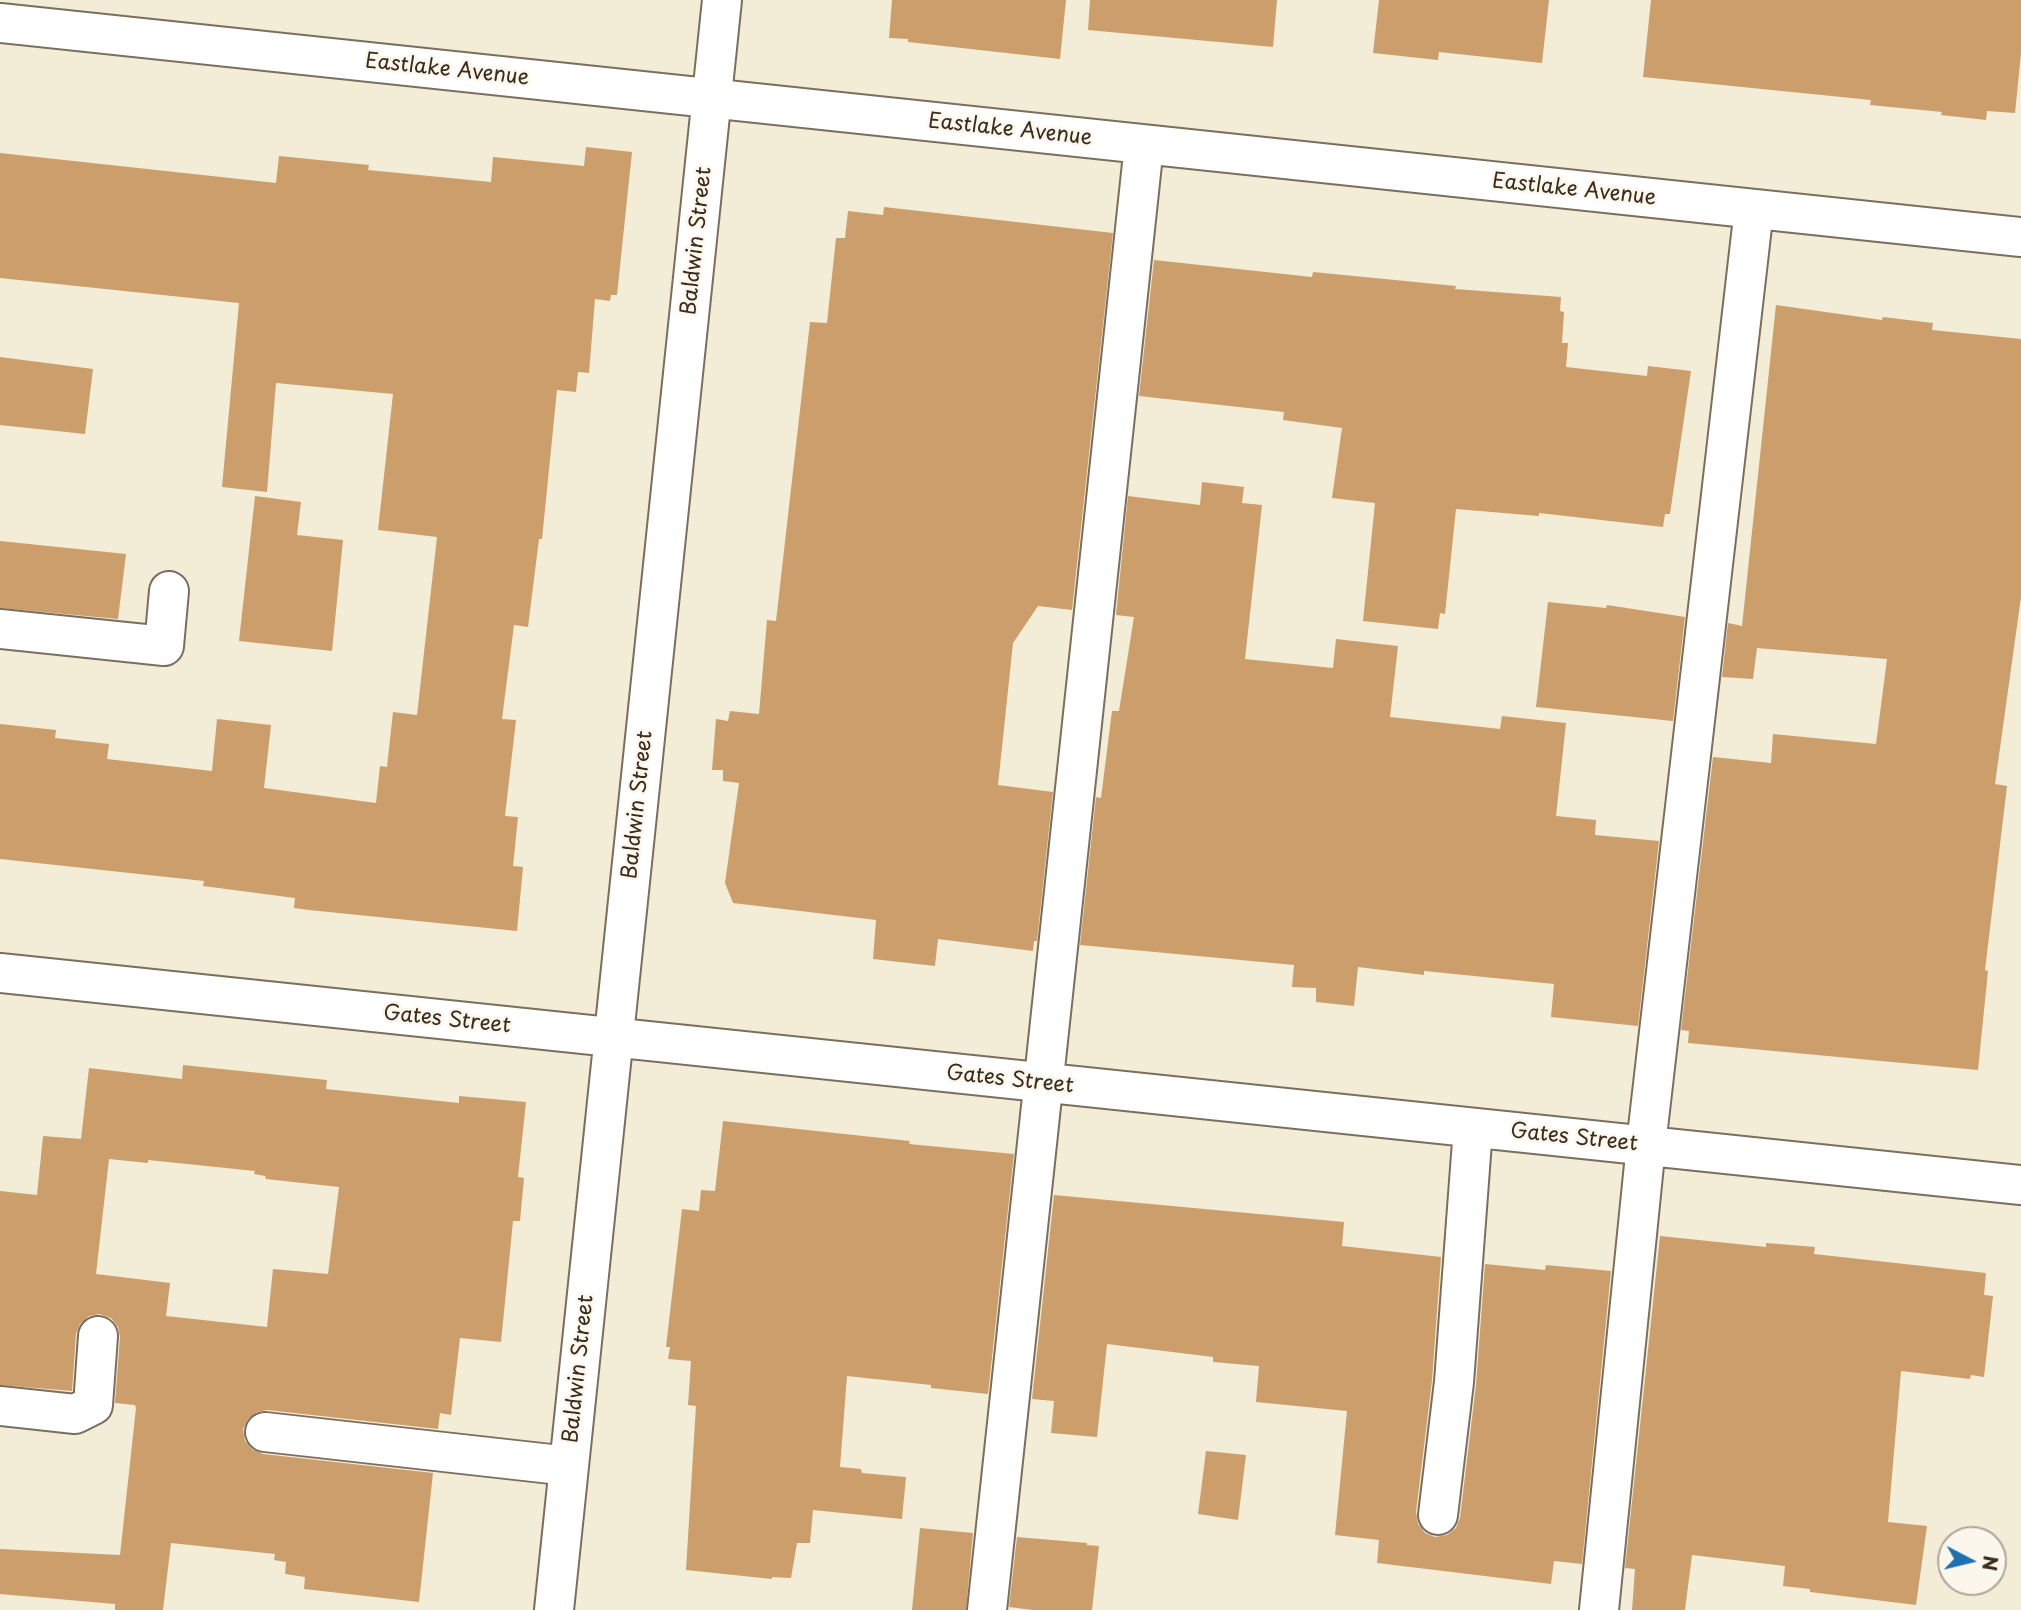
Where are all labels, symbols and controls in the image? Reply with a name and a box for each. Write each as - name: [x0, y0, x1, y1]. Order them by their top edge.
- street label: Eastlake Avenue: [364, 49, 530, 91]
- street label: Eastlake Avenue: [927, 109, 1093, 151]
- street label: Baldwin Street: [677, 165, 717, 317]
- street label: Eastlake Avenue: [1491, 169, 1657, 211]
- street label: Baldwin Street: [618, 729, 658, 881]
- street label: Gates Street: [382, 1001, 512, 1039]
- street label: Gates Street: [945, 1061, 1075, 1099]
- street label: Gates Street: [1509, 1119, 1639, 1157]
- street label: Baldwin Street: [559, 1293, 599, 1445]
- north arrow: [1937, 1526, 2007, 1596]
- text: N: [1976, 1554, 2006, 1572]

